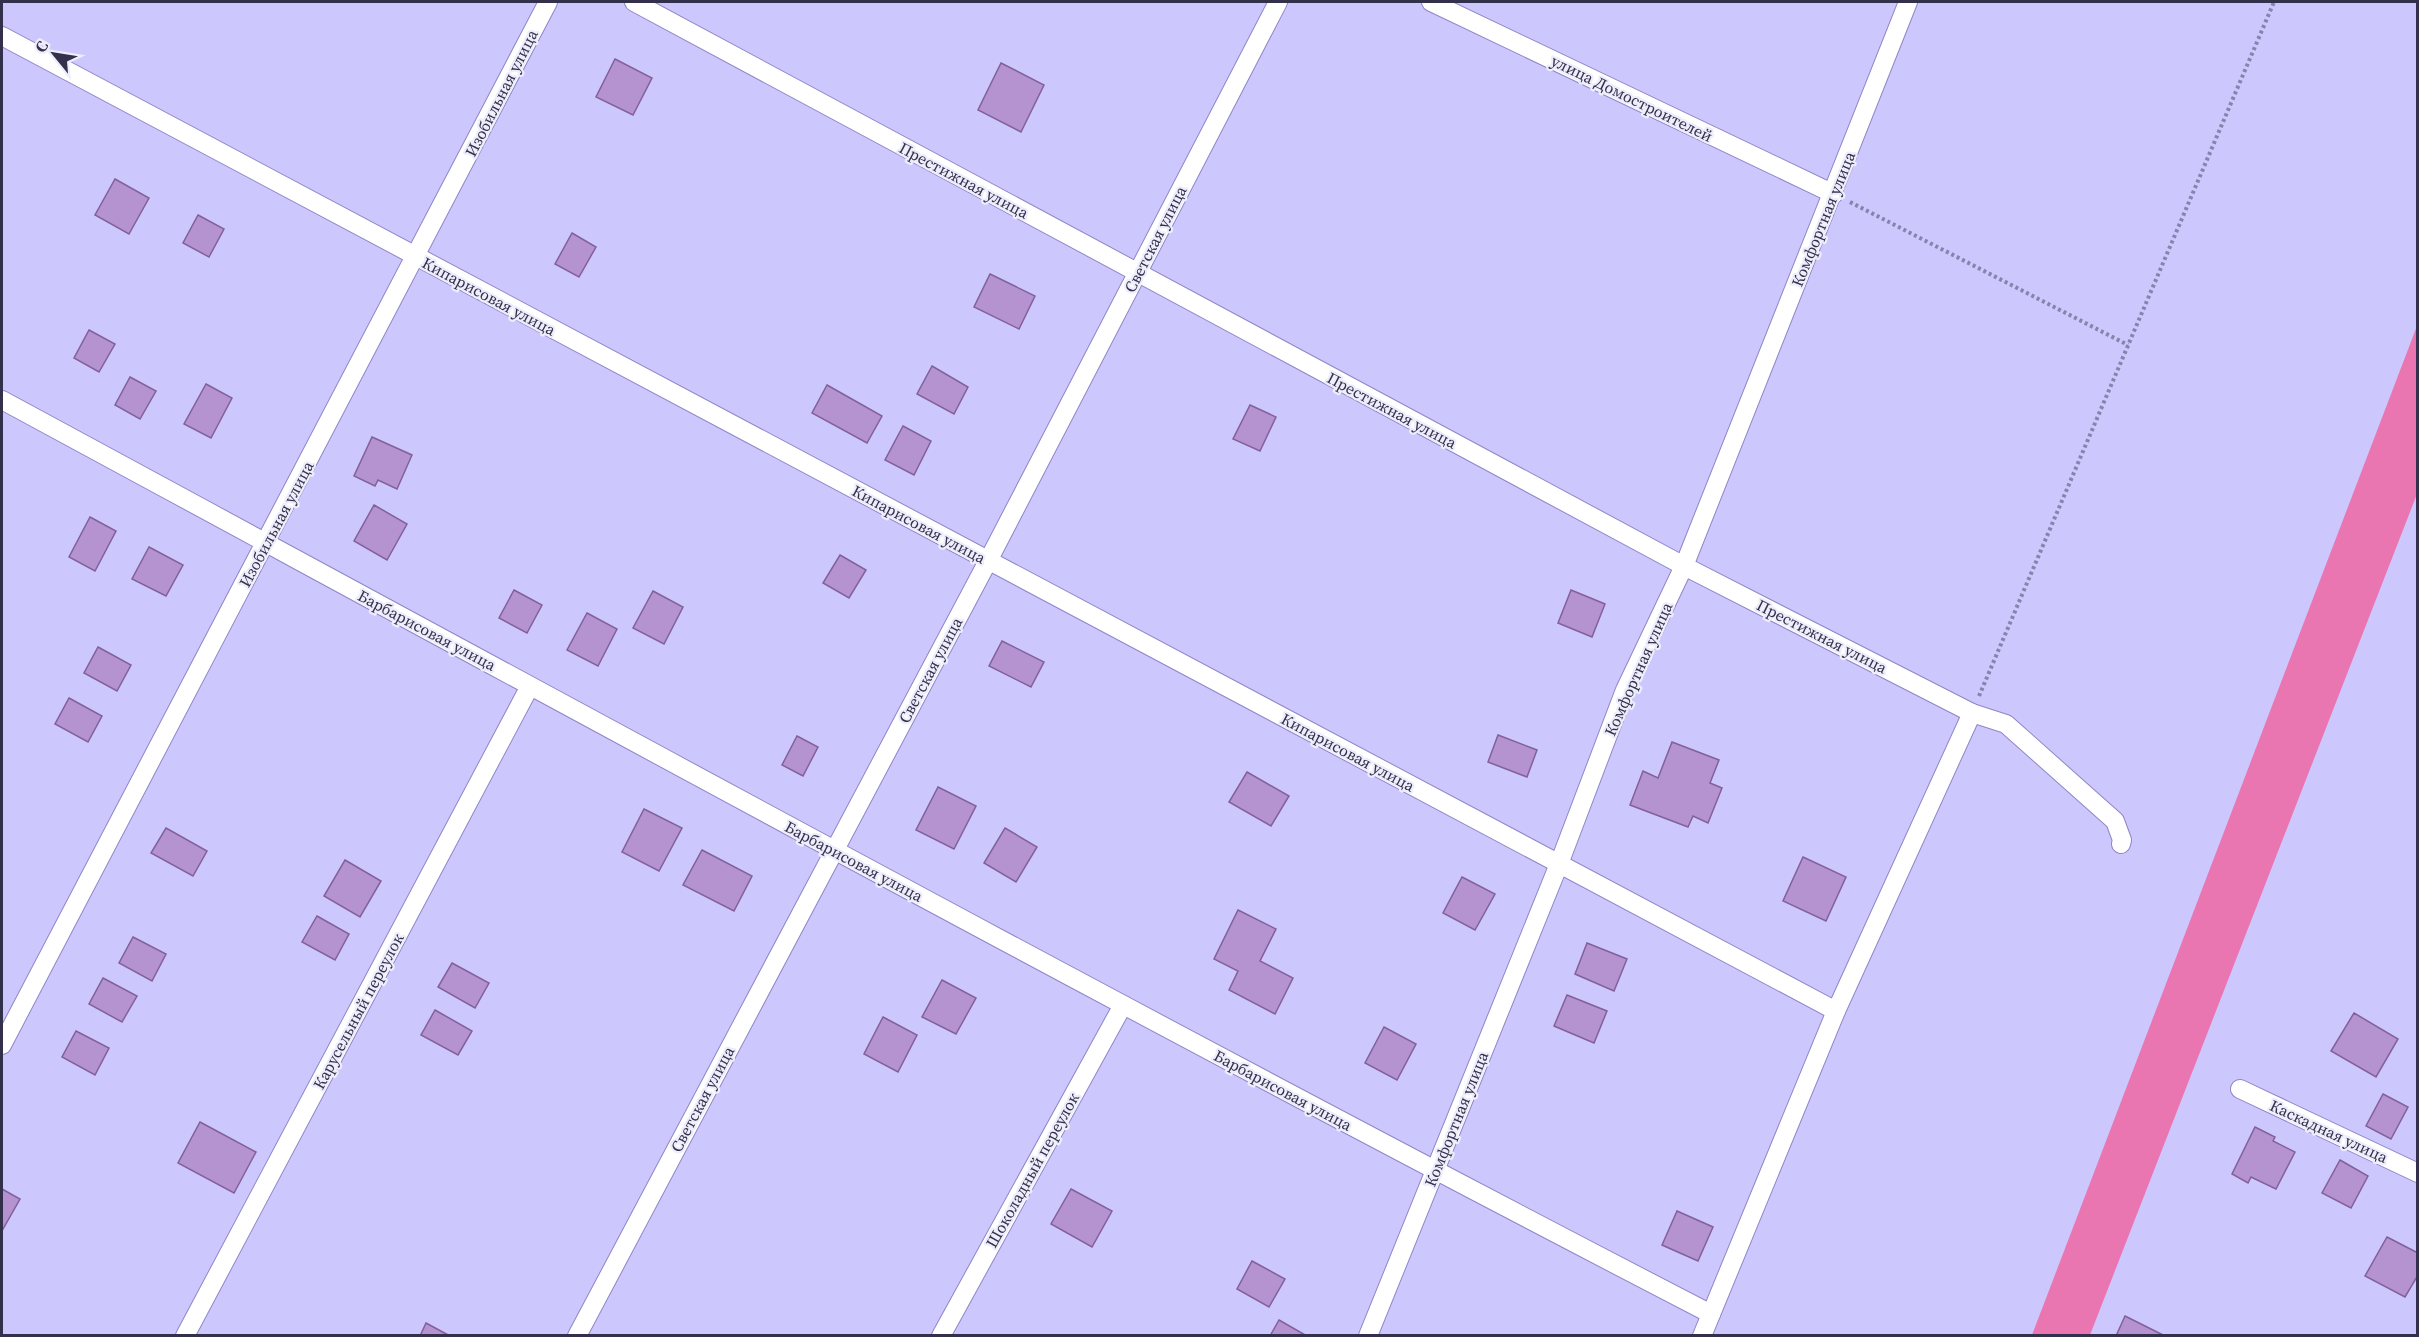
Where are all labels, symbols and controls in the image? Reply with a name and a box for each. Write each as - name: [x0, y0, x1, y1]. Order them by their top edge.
- north arrow: [24, 24, 84, 84]
- street label: Изобильная улица: [459, 25, 543, 160]
- text: С: [29, 37, 53, 56]
- street label: улица Домостроителей: [1548, 49, 1716, 147]
- street label: Престижная улица: [895, 137, 1033, 224]
- street label: Комфортная улица: [1786, 147, 1861, 290]
- street label: Светская улица: [1119, 181, 1192, 296]
- street label: Кипарисовая улица: [418, 251, 560, 341]
- street label: Престижная улица: [1323, 367, 1461, 454]
- street label: Изобильная улица: [233, 456, 319, 591]
- street label: Кипарисовая улица: [848, 479, 990, 569]
- street label: Барбарисовая улица: [354, 584, 501, 676]
- street label: Престижная улица: [1753, 594, 1892, 679]
- street label: Комфортная улица: [1599, 598, 1678, 739]
- street label: Светская улица: [893, 613, 968, 727]
- street label: Кипарисовая улица: [1277, 707, 1419, 797]
- street label: Барбарисовая улица: [781, 815, 928, 907]
- street label: Карусельный переулок: [308, 929, 409, 1093]
- street label: Светская улица: [665, 1042, 740, 1156]
- street label: Барбарисовая улица: [1210, 1044, 1357, 1136]
- street label: Комфортная улица: [1419, 1047, 1494, 1190]
- street label: Шоколадный переулок: [980, 1088, 1084, 1251]
- street label: Каскадная улица: [2266, 1094, 2392, 1168]

